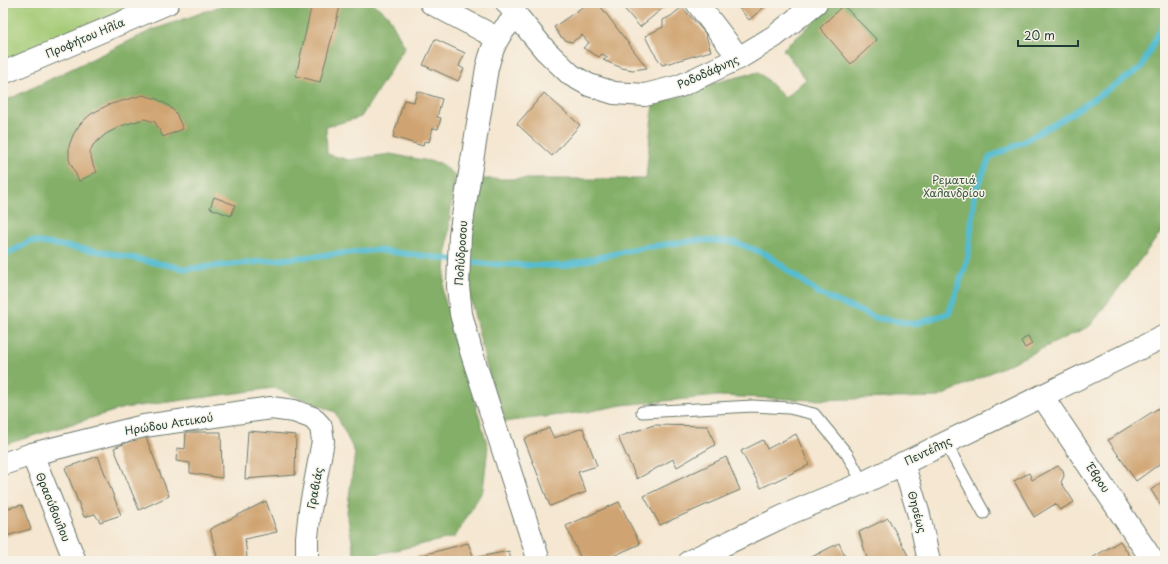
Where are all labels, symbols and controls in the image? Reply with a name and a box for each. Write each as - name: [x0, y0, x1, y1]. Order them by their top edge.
- street label: Προφήτου Ηλία: [43, 13, 127, 62]
- scale bar: [1018, 22, 1078, 48]
- text: 20 m: [1024, 26, 1055, 44]
- street label: Ροδοδάφνης: [674, 50, 742, 93]
- park label: Ρεματιά Χαλανδρίου: [923, 171, 985, 201]
- street label: Πολύδροσου: [450, 220, 471, 286]
- street label: Ηρώδου Αττικού: [124, 408, 214, 439]
- street label: Πεντέλης: [901, 432, 955, 469]
- street label: Έβρου: [1081, 458, 1114, 496]
- street label: Γραβιάς: [302, 465, 327, 510]
- street label: Θρασύβουλου: [32, 470, 75, 544]
- street label: Θησέως: [904, 489, 931, 535]

